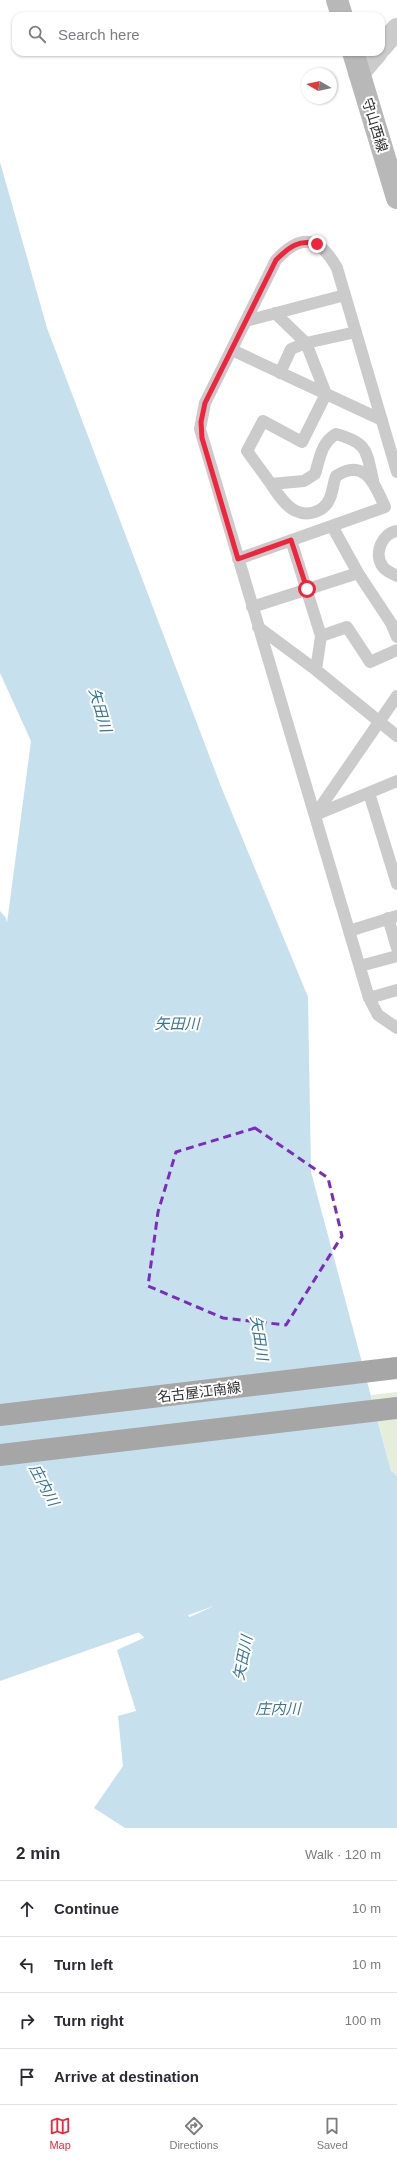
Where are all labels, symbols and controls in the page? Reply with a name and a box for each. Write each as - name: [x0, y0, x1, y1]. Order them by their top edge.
- search box: [12, 12, 385, 56]
- icon: search: [26, 23, 48, 45]
- text: Search here: [58, 26, 140, 43]
- north arrow: [301, 68, 337, 104]
- street label: 守山西線: [359, 96, 391, 154]
- route end: [308, 235, 326, 253]
- route start: [298, 580, 316, 598]
- water label: 矢田川: [86, 686, 115, 736]
- water label: 矢田川: [154, 1015, 201, 1032]
- water label: 矢田川: [248, 1314, 272, 1363]
- street label: 名古屋江南線: [156, 1379, 242, 1405]
- water label: 庄内川: [26, 1461, 63, 1510]
- water label: 矢田川: [230, 1632, 256, 1682]
- water label: 庄内川: [255, 1700, 302, 1717]
- text: 2 min: [16, 1844, 60, 1863]
- text: Walk · 120 m: [305, 1847, 381, 1862]
- icon: ahead: [16, 1898, 38, 1920]
- text: Continue: [54, 1900, 119, 1917]
- text: 10 m: [352, 1901, 381, 1916]
- icon: left: [16, 1954, 38, 1976]
- text: Turn left: [54, 1956, 113, 1973]
- text: 10 m: [352, 1957, 381, 1972]
- icon: right: [16, 2010, 38, 2032]
- text: Turn right: [54, 2012, 124, 2029]
- text: 100 m: [345, 2013, 381, 2028]
- icon: arrive: [16, 2066, 38, 2088]
- text: Arrive at destination: [54, 2068, 199, 2085]
- tab: Map: [49, 2115, 71, 2151]
- tab: Directions: [169, 2115, 218, 2151]
- tab: Saved: [317, 2115, 348, 2151]

